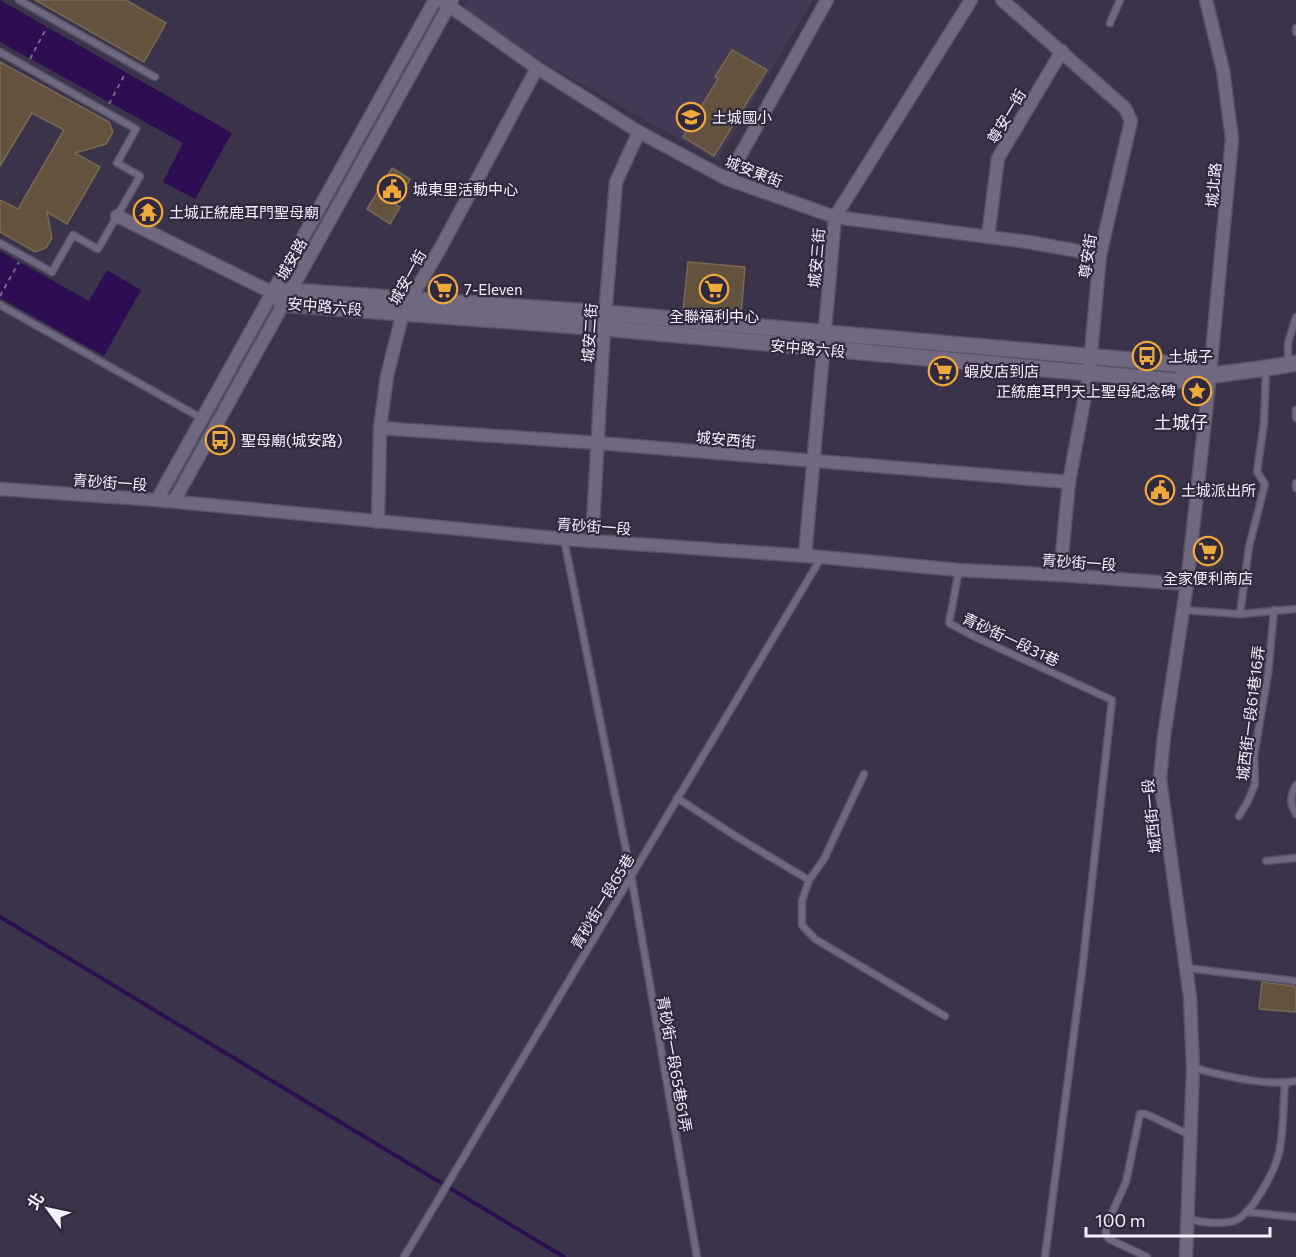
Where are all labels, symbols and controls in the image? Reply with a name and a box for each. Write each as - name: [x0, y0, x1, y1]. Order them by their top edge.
- street label: 尊安一街: [983, 86, 1029, 146]
- school or university icon: 土城國小: [675, 101, 707, 133]
- place label: 土城國小: [712, 108, 772, 126]
- street label: 城安東街: [723, 152, 785, 190]
- street label: 城北路: [1202, 162, 1224, 208]
- public building icon: 城東里活動中心: [376, 173, 408, 205]
- place label: 城東里活動中心: [413, 180, 518, 198]
- temple icon: 土城正統鹿耳門聖母廟: [132, 196, 164, 228]
- place label: 土城正統鹿耳門聖母廟: [169, 203, 319, 221]
- street label: 城安三街: [804, 227, 828, 289]
- street label: 尊安街: [1075, 232, 1099, 280]
- street label: 城安路: [272, 235, 310, 283]
- street label: 城安一街: [385, 246, 429, 308]
- supermarket icon: 7-Eleven: [427, 273, 459, 305]
- supermarket icon: 全聯福利中心: [698, 273, 730, 305]
- place label: 7-Eleven: [464, 280, 523, 298]
- street label: 安中路六段: [287, 294, 363, 318]
- street label: 城安二街: [578, 302, 600, 364]
- place label: 全聯福利中心: [669, 307, 759, 325]
- street label: 安中路六段: [770, 336, 846, 360]
- bus stop icon: 土城子: [1131, 340, 1163, 372]
- place label: 土城子: [1168, 347, 1213, 365]
- supermarket icon: 蝦皮店到店: [927, 355, 959, 387]
- place label: 蝦皮店到店: [964, 362, 1039, 380]
- place icon: 正統鹿耳門天上聖母紀念碑: [1181, 375, 1213, 407]
- place label: 正統鹿耳門天上聖母紀念碑: [996, 382, 1176, 400]
- district label: 土城仔: [1154, 411, 1208, 433]
- bus stop icon: 聖母廟(城安路): [204, 424, 236, 456]
- street label: 城安西街: [695, 427, 757, 451]
- place label: 聖母廟(城安路): [241, 431, 343, 449]
- street label: 青砂街一段: [72, 470, 148, 494]
- public building icon: 土城派出所: [1144, 474, 1176, 506]
- place label: 土城派出所: [1181, 481, 1256, 499]
- street label: 青砂街一段: [556, 514, 632, 538]
- supermarket icon: 全家便利商店: [1192, 535, 1224, 567]
- street label: 青砂街一段: [1041, 550, 1117, 574]
- place label: 全家便利商店: [1163, 569, 1253, 587]
- street label: 青砂街一段31巷: [960, 609, 1062, 669]
- street label: 城西街一段61巷16弄: [1233, 644, 1267, 782]
- street label: 城西街一段: [1138, 778, 1164, 854]
- street label: 青砂街一段65巷: [567, 850, 637, 952]
- street label: 青砂街一段65巷61弄: [654, 994, 696, 1134]
- north arrow: [18, 1179, 78, 1239]
- text: 北: [23, 1189, 47, 1212]
- scale bar: [1086, 1200, 1270, 1238]
- text: 100 m: [1095, 1209, 1145, 1231]

